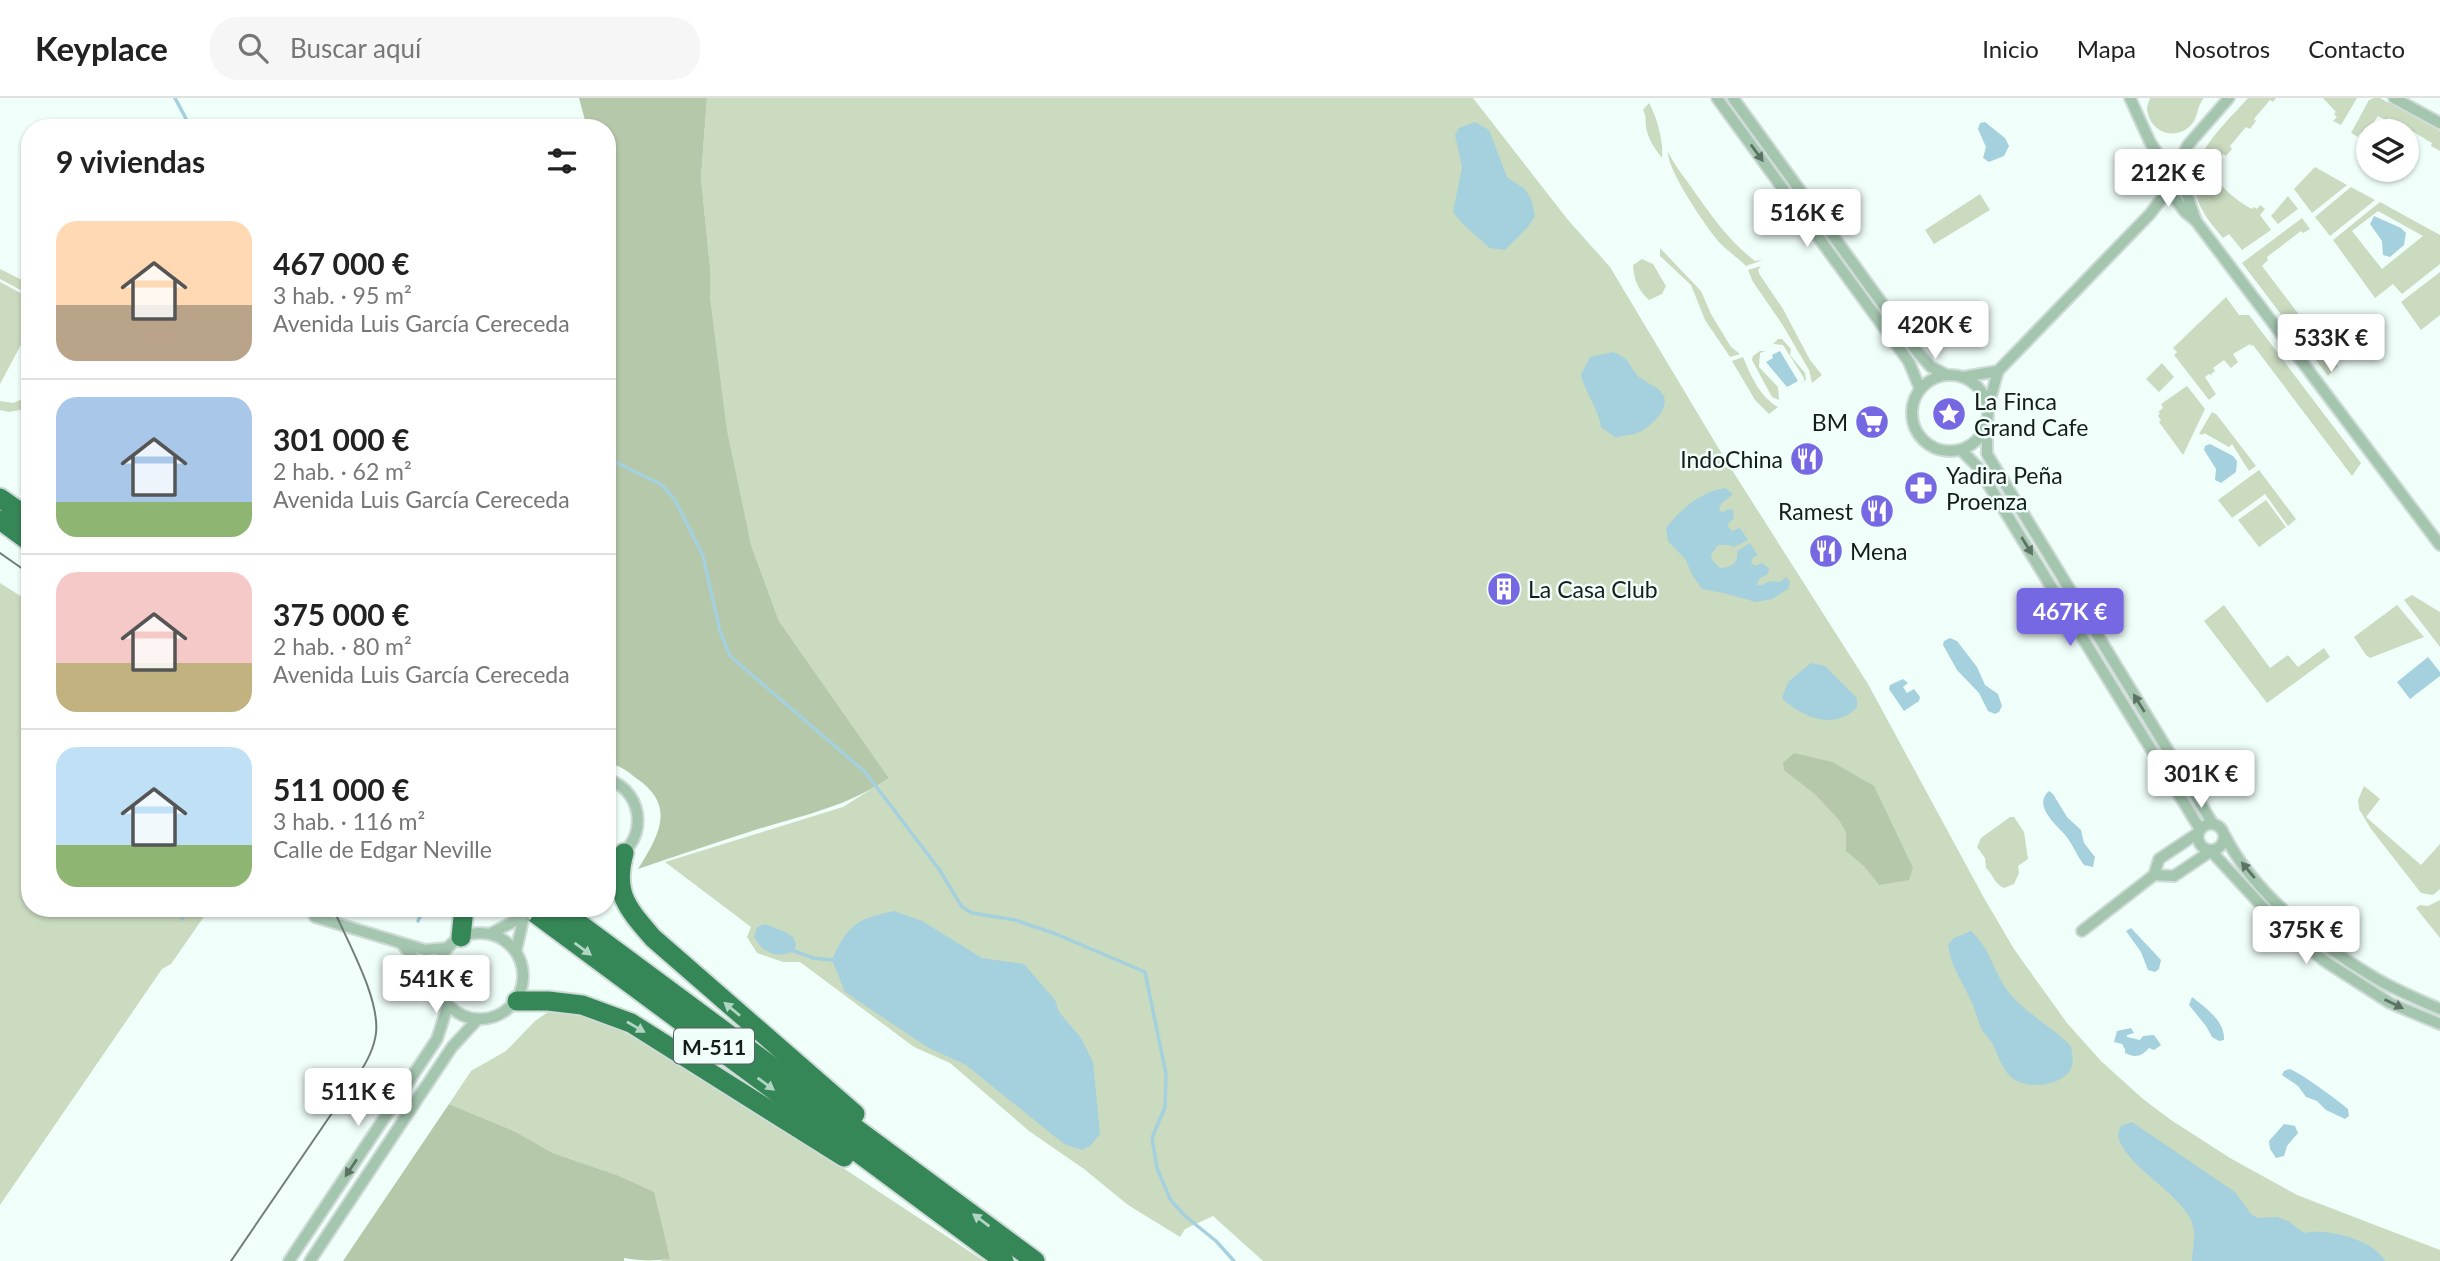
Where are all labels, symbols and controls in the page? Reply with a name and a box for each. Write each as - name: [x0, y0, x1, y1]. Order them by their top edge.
- search box: [210, 17, 700, 80]
- text: Keyplace: [35, 28, 168, 68]
- icon: search: [234, 29, 272, 67]
- text: Buscar aquí: [290, 32, 421, 64]
- text: Inicio: [1982, 34, 2039, 63]
- text: Mapa: [2077, 34, 2136, 63]
- text: Nosotros: [2174, 34, 2270, 63]
- text: Contacto: [2308, 34, 2405, 63]
- map controls: [2356, 119, 2419, 182]
- button: layers: [2356, 119, 2419, 182]
- icon: filters: [543, 142, 581, 180]
- text: 9 viviendas: [56, 143, 205, 179]
- one-way arrow: [1749, 144, 1763, 162]
- pin: 212K €: [2111, 150, 2225, 209]
- text: 212K €: [2131, 158, 2205, 186]
- pin: 516K €: [1750, 190, 1864, 249]
- text: 516K €: [1770, 198, 1844, 226]
- text: 467 000 €: [273, 245, 409, 281]
- icon: home: [112, 249, 196, 333]
- text: 3 hab. · 95 m²: [273, 281, 412, 309]
- pin: 420K €: [1878, 302, 1992, 361]
- text: Avenida Luis García Cereceda: [273, 309, 570, 337]
- text: 420K €: [1898, 310, 1972, 338]
- pin: 533K €: [2274, 314, 2388, 374]
- text: 533K €: [2294, 323, 2368, 351]
- place label: La Finca Grand Cafe: [1974, 387, 2088, 441]
- place icon: La Finca Grand Cafe: [1930, 395, 1968, 433]
- supermarket icon: BM: [1853, 403, 1891, 441]
- place label: BM: [1812, 408, 1848, 436]
- text: 301 000 €: [273, 421, 409, 457]
- icon: home: [112, 425, 196, 509]
- restaurant icon: IndoChina: [1788, 440, 1826, 478]
- place label: IndoChina: [1680, 445, 1783, 473]
- text: 2 hab. · 62 m²: [273, 457, 412, 485]
- place label: Yadira Peña Proenza: [1946, 461, 2063, 515]
- pharmacy icon: Yadira Peña Proenza: [1902, 469, 1940, 507]
- text: Avenida Luis García Cereceda: [273, 485, 570, 513]
- restaurant icon: Ramest: [1858, 492, 1896, 530]
- place label: Ramest: [1778, 497, 1854, 525]
- restaurant icon: Mena: [1807, 532, 1845, 570]
- place label: Mena: [1850, 537, 1907, 565]
- one-way arrow: [2021, 537, 2034, 556]
- building icon: La Casa Club: [1485, 570, 1523, 608]
- place label: La Casa Club: [1528, 575, 1658, 603]
- pin: 467K €: [2013, 588, 2127, 648]
- text: 375 000 €: [273, 596, 409, 632]
- text: 467K €: [2033, 597, 2107, 625]
- icon: home: [112, 600, 196, 684]
- text: 2 hab. · 80 m²: [273, 632, 412, 660]
- text: Avenida Luis García Cereceda: [273, 660, 570, 688]
- one-way arrow: [2132, 694, 2145, 713]
- pin: 301K €: [2144, 750, 2258, 810]
- text: 301K €: [2164, 759, 2238, 787]
- text: 511 000 €: [273, 771, 409, 807]
- icon: home: [112, 775, 196, 859]
- text: 3 hab. · 116 m²: [273, 807, 425, 835]
- text: Calle de Edgar Neville: [273, 835, 492, 863]
- one-way arrow: [2241, 862, 2256, 879]
- pin: 375K €: [2249, 906, 2363, 966]
- text: 375K €: [2269, 915, 2343, 943]
- one-way arrow: [574, 942, 592, 956]
- pin: 541K €: [379, 956, 493, 1015]
- text: 541K €: [399, 964, 473, 992]
- one-way arrow: [2384, 998, 2404, 1009]
- one-way arrow: [723, 1001, 741, 1017]
- one-way arrow: [627, 1021, 646, 1033]
- road number: M-511: [674, 1028, 754, 1063]
- pin: 511K €: [301, 1068, 415, 1128]
- text: 511K €: [321, 1077, 395, 1105]
- one-way arrow: [756, 1077, 775, 1091]
- one-way arrow: [344, 1159, 358, 1177]
- one-way arrow: [972, 1213, 990, 1227]

